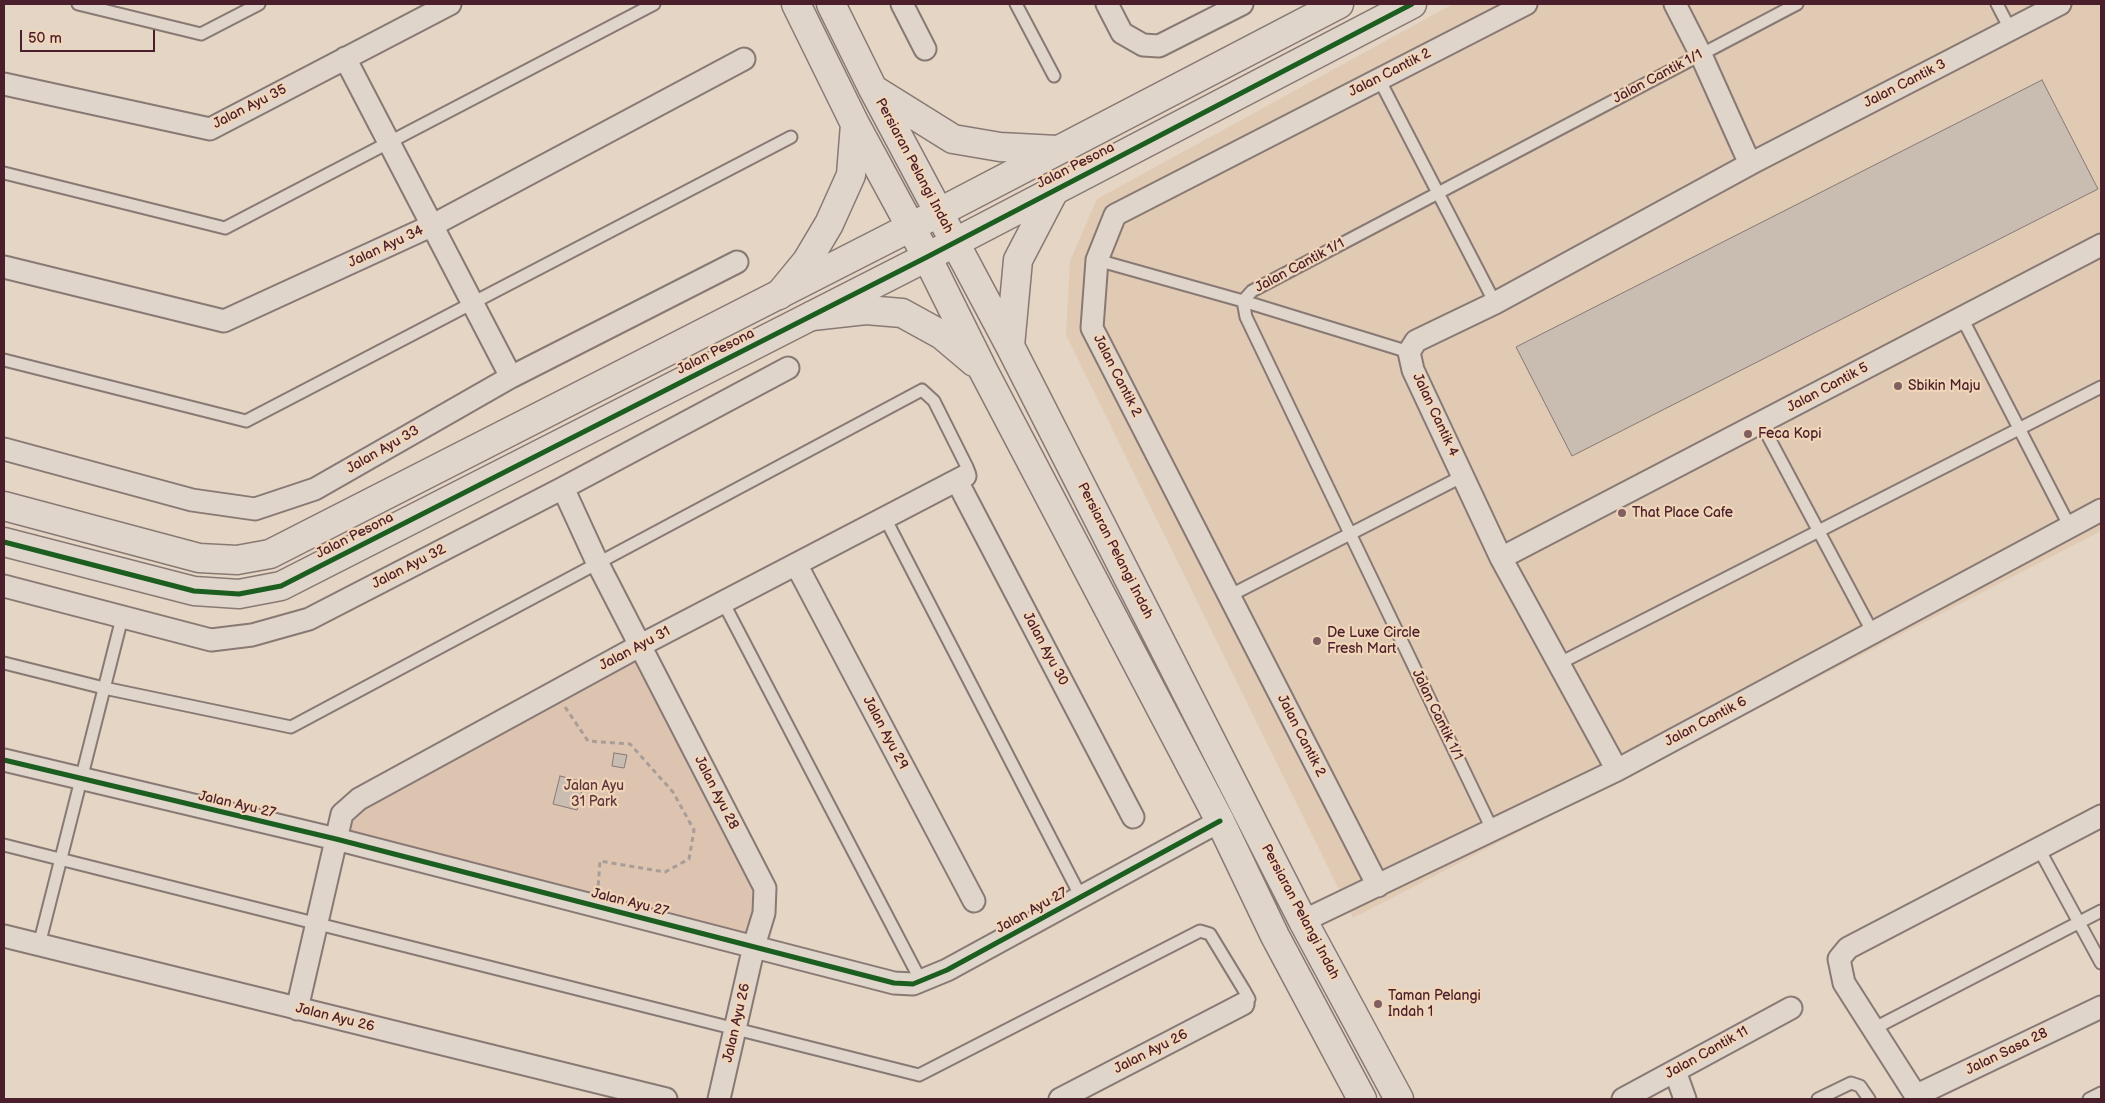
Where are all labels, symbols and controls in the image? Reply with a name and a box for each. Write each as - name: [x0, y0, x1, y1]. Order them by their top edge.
- scale bar: [22, 20, 158, 52]
- text: 50 m: [28, 29, 62, 48]
- street label: Jalan Cantik 2: [1346, 45, 1434, 101]
- street label: Jalan Cantik 1/1: [1610, 46, 1706, 108]
- street label: Jalan Cantik 3: [1861, 56, 1949, 112]
- street label: Jalan Ayu 35: [210, 81, 290, 133]
- street label: Persiaran Pelangi Indah: [871, 96, 957, 236]
- street label: Jalan Pesona: [1034, 139, 1118, 193]
- street label: Jalan Ayu 34: [346, 222, 426, 272]
- street label: Jalan Cantik 1/1: [1252, 235, 1348, 297]
- street label: Jalan Pesona: [674, 325, 758, 379]
- street label: Jalan Cantik 2: [1089, 332, 1145, 420]
- street label: Jalan Cantik 5: [1785, 360, 1871, 416]
- street label: Jalan Cantik 4: [1408, 371, 1462, 459]
- place label: Sbikin Maju: [1908, 378, 1981, 394]
- marker: Sbikin Maju: [1892, 380, 1904, 392]
- street label: Jalan Ayu 33: [344, 422, 422, 478]
- place label: Feca Kopi: [1758, 426, 1822, 442]
- marker: Feca Kopi: [1742, 428, 1754, 440]
- street label: Persiaran Pelangi Indah: [1073, 480, 1157, 622]
- place label: That Place Cafe: [1632, 505, 1733, 521]
- marker: That Place Cafe: [1616, 507, 1628, 519]
- street label: Jalan Pesona: [313, 509, 397, 563]
- street label: Jalan Ayu 32: [369, 541, 449, 593]
- street label: Jalan Ayu 30: [1019, 609, 1071, 689]
- street label: Jalan Ayu 31: [597, 623, 673, 675]
- place label: De Luxe Circle Fresh Mart: [1327, 625, 1420, 658]
- marker: De Luxe Circle Fresh Mart: [1311, 635, 1323, 647]
- street label: Jalan Cantik 1/1: [1408, 667, 1466, 763]
- street label: Jalan Cantik 2: [1273, 692, 1329, 780]
- street label: Jalan Cantik 6: [1662, 693, 1750, 751]
- street label: Jalan Ayu 29: [859, 694, 911, 772]
- street label: Jalan Ayu 28: [690, 753, 742, 833]
- park label: Jalan Ayu 31 Park: [564, 778, 624, 810]
- street label: Jalan Ayu 27: [197, 788, 277, 822]
- street label: Persiaran Pelangi Indah: [1257, 842, 1343, 982]
- street label: Jalan Ayu 27: [590, 885, 670, 921]
- street label: Jalan Ayu 27: [993, 885, 1071, 937]
- street label: Jalan Ayu 26: [720, 982, 754, 1064]
- place label: Taman Pelangi Indah 1: [1388, 988, 1481, 1020]
- marker: Taman Pelangi Indah 1: [1372, 998, 1384, 1010]
- street label: Jalan Ayu 26: [294, 1000, 376, 1036]
- street label: Jalan Cantik 11: [1663, 1023, 1751, 1083]
- street label: Jalan Sasa 28: [1963, 1025, 2051, 1079]
- street label: Jalan Ayu 26: [1111, 1026, 1191, 1078]

